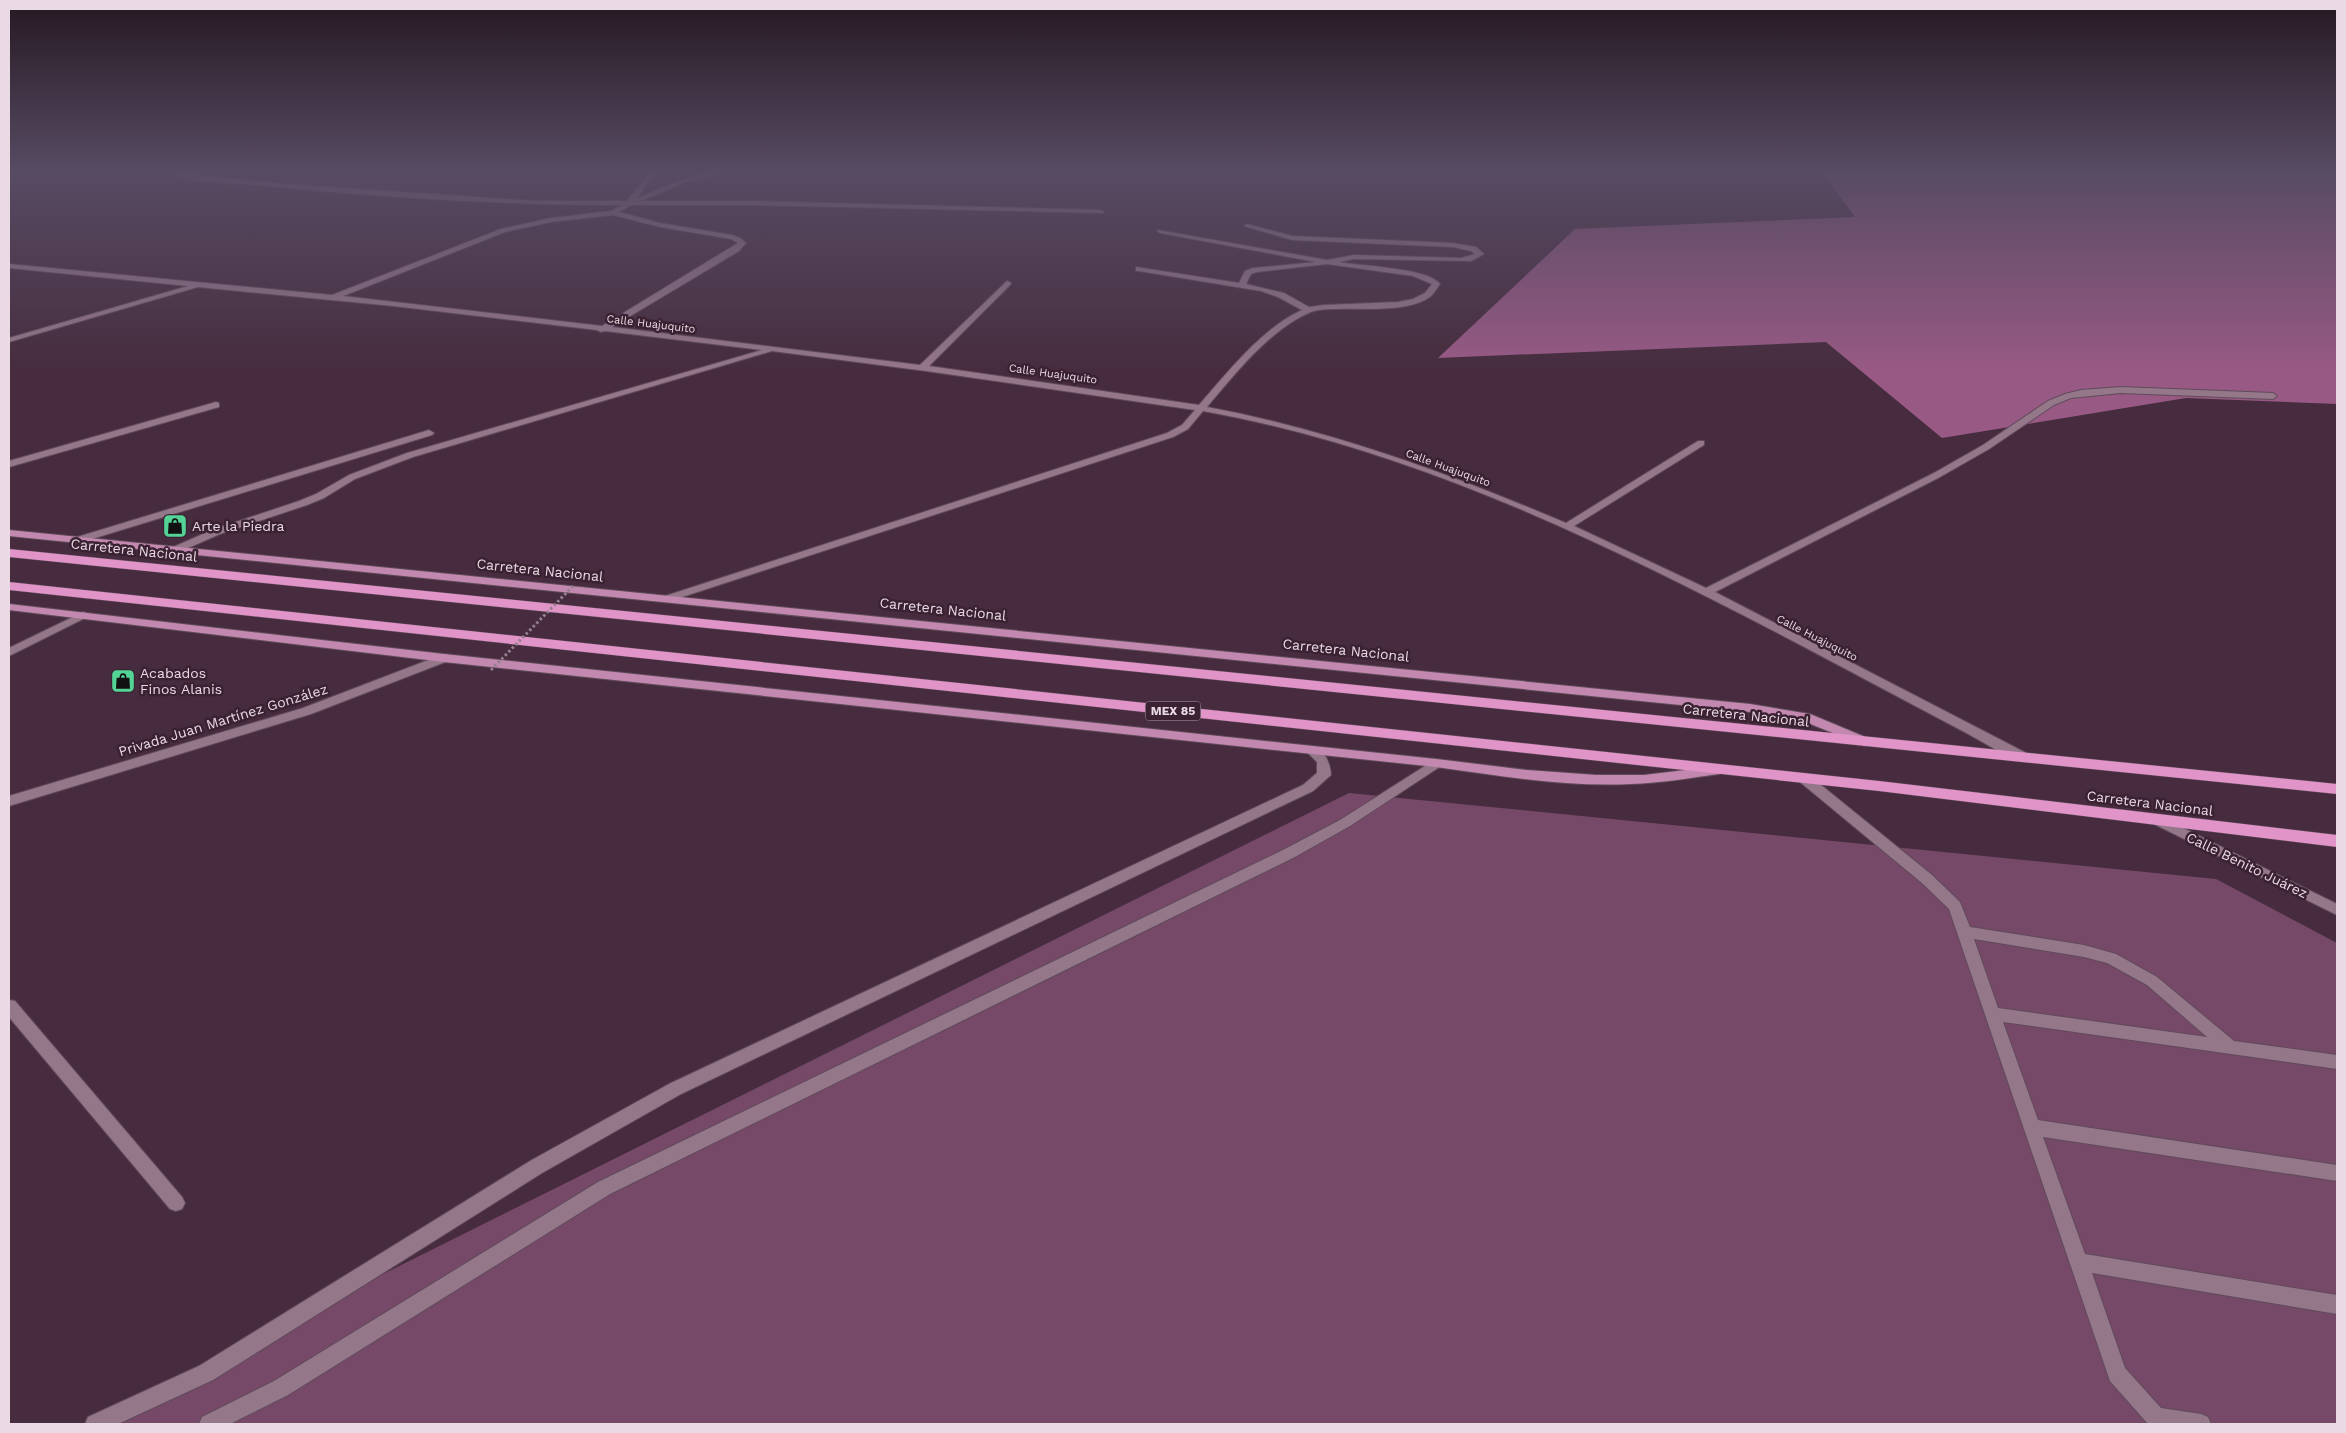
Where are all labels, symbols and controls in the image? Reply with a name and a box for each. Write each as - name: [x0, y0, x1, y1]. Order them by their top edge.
- street label: Calle Huajuquito: [606, 312, 696, 336]
- street label: Calle Huajuquito: [1008, 361, 1098, 387]
- street label: Calle Huajuquito: [1404, 447, 1492, 489]
- shop icon: Arte la Piedra: [162, 513, 188, 539]
- place label: Arte la Piedra: [192, 518, 285, 534]
- street label: Carretera Nacional: [70, 535, 199, 565]
- street label: Carretera Nacional: [476, 555, 605, 585]
- street label: Carretera Nacional: [879, 594, 1008, 624]
- street label: Calle Huajuquito: [1774, 612, 1860, 664]
- street label: Carretera Nacional: [1282, 635, 1411, 665]
- place label: Acabados Finos Alanis: [140, 665, 222, 697]
- shop icon: Acabados Finos Alanis: [110, 668, 136, 694]
- street label: Privada Juan Martínez González: [117, 681, 329, 759]
- street label: Carretera Nacional: [1682, 700, 1811, 730]
- road number: MEX 85: [1146, 701, 1200, 720]
- street label: Carretera Nacional: [2086, 787, 2215, 819]
- street label: Calle Benito Juárez: [2184, 829, 2310, 901]

